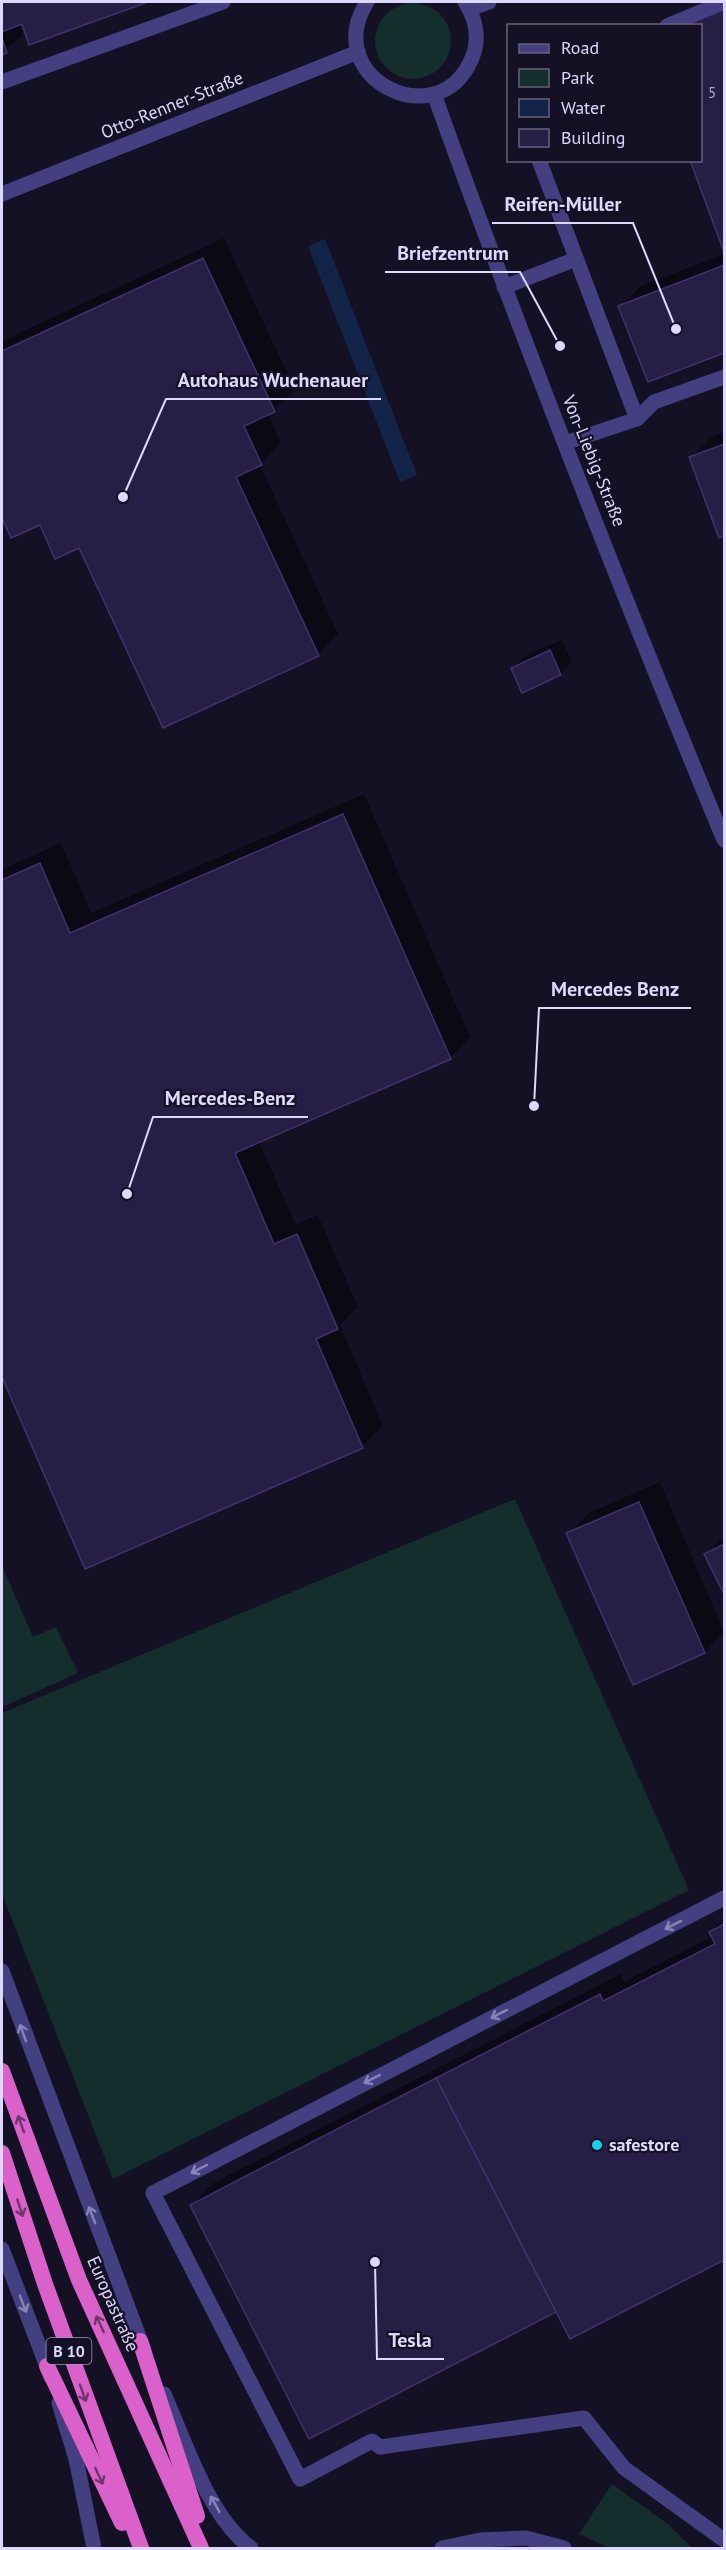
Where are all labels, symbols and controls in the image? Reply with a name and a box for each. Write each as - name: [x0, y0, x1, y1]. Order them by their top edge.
- legend: [507, 24, 702, 162]
- text: Road: [561, 36, 599, 59]
- street label: Otto-Renner-Straße: [97, 66, 246, 144]
- text: Park: [561, 66, 594, 89]
- house number: 5: [708, 83, 716, 102]
- text: Water: [561, 96, 605, 119]
- text: Building: [561, 126, 625, 149]
- callout: Reifen-Müller: [492, 185, 633, 223]
- text: Reifen-Müller: [505, 191, 621, 217]
- callout: Briefzentrum: [385, 234, 520, 272]
- text: Briefzentrum: [397, 240, 509, 266]
- callout: Autohaus Wuchenauer: [166, 361, 381, 399]
- text: Autohaus Wuchenauer: [178, 367, 368, 393]
- street label: Von-Liebig-Straße: [557, 391, 631, 530]
- callout: Mercedes Benz: [539, 970, 691, 1008]
- text: Mercedes Benz: [551, 976, 679, 1002]
- callout: Mercedes-Benz: [153, 1079, 308, 1117]
- text: Mercedes-Benz: [165, 1085, 295, 1111]
- one-way arrow: [664, 1920, 682, 1931]
- one-way arrow: [490, 2008, 508, 2020]
- one-way arrow: [17, 2024, 28, 2043]
- one-way arrow: [364, 2074, 382, 2085]
- one-way arrow: [15, 2115, 26, 2133]
- place label: safestore: [609, 2133, 679, 2156]
- marker: safestore: [590, 2138, 604, 2152]
- one-way arrow: [191, 2164, 209, 2175]
- one-way arrow: [15, 2198, 26, 2217]
- one-way arrow: [86, 2206, 97, 2225]
- street label: Europastraße: [82, 2252, 145, 2355]
- one-way arrow: [18, 2294, 29, 2312]
- one-way arrow: [94, 2316, 105, 2334]
- callout: Tesla: [377, 2321, 444, 2359]
- text: Tesla: [388, 2327, 432, 2353]
- road number: B 10: [46, 2338, 92, 2364]
- one-way arrow: [79, 2383, 90, 2402]
- one-way arrow: [93, 2467, 105, 2485]
- one-way arrow: [209, 2496, 221, 2513]

